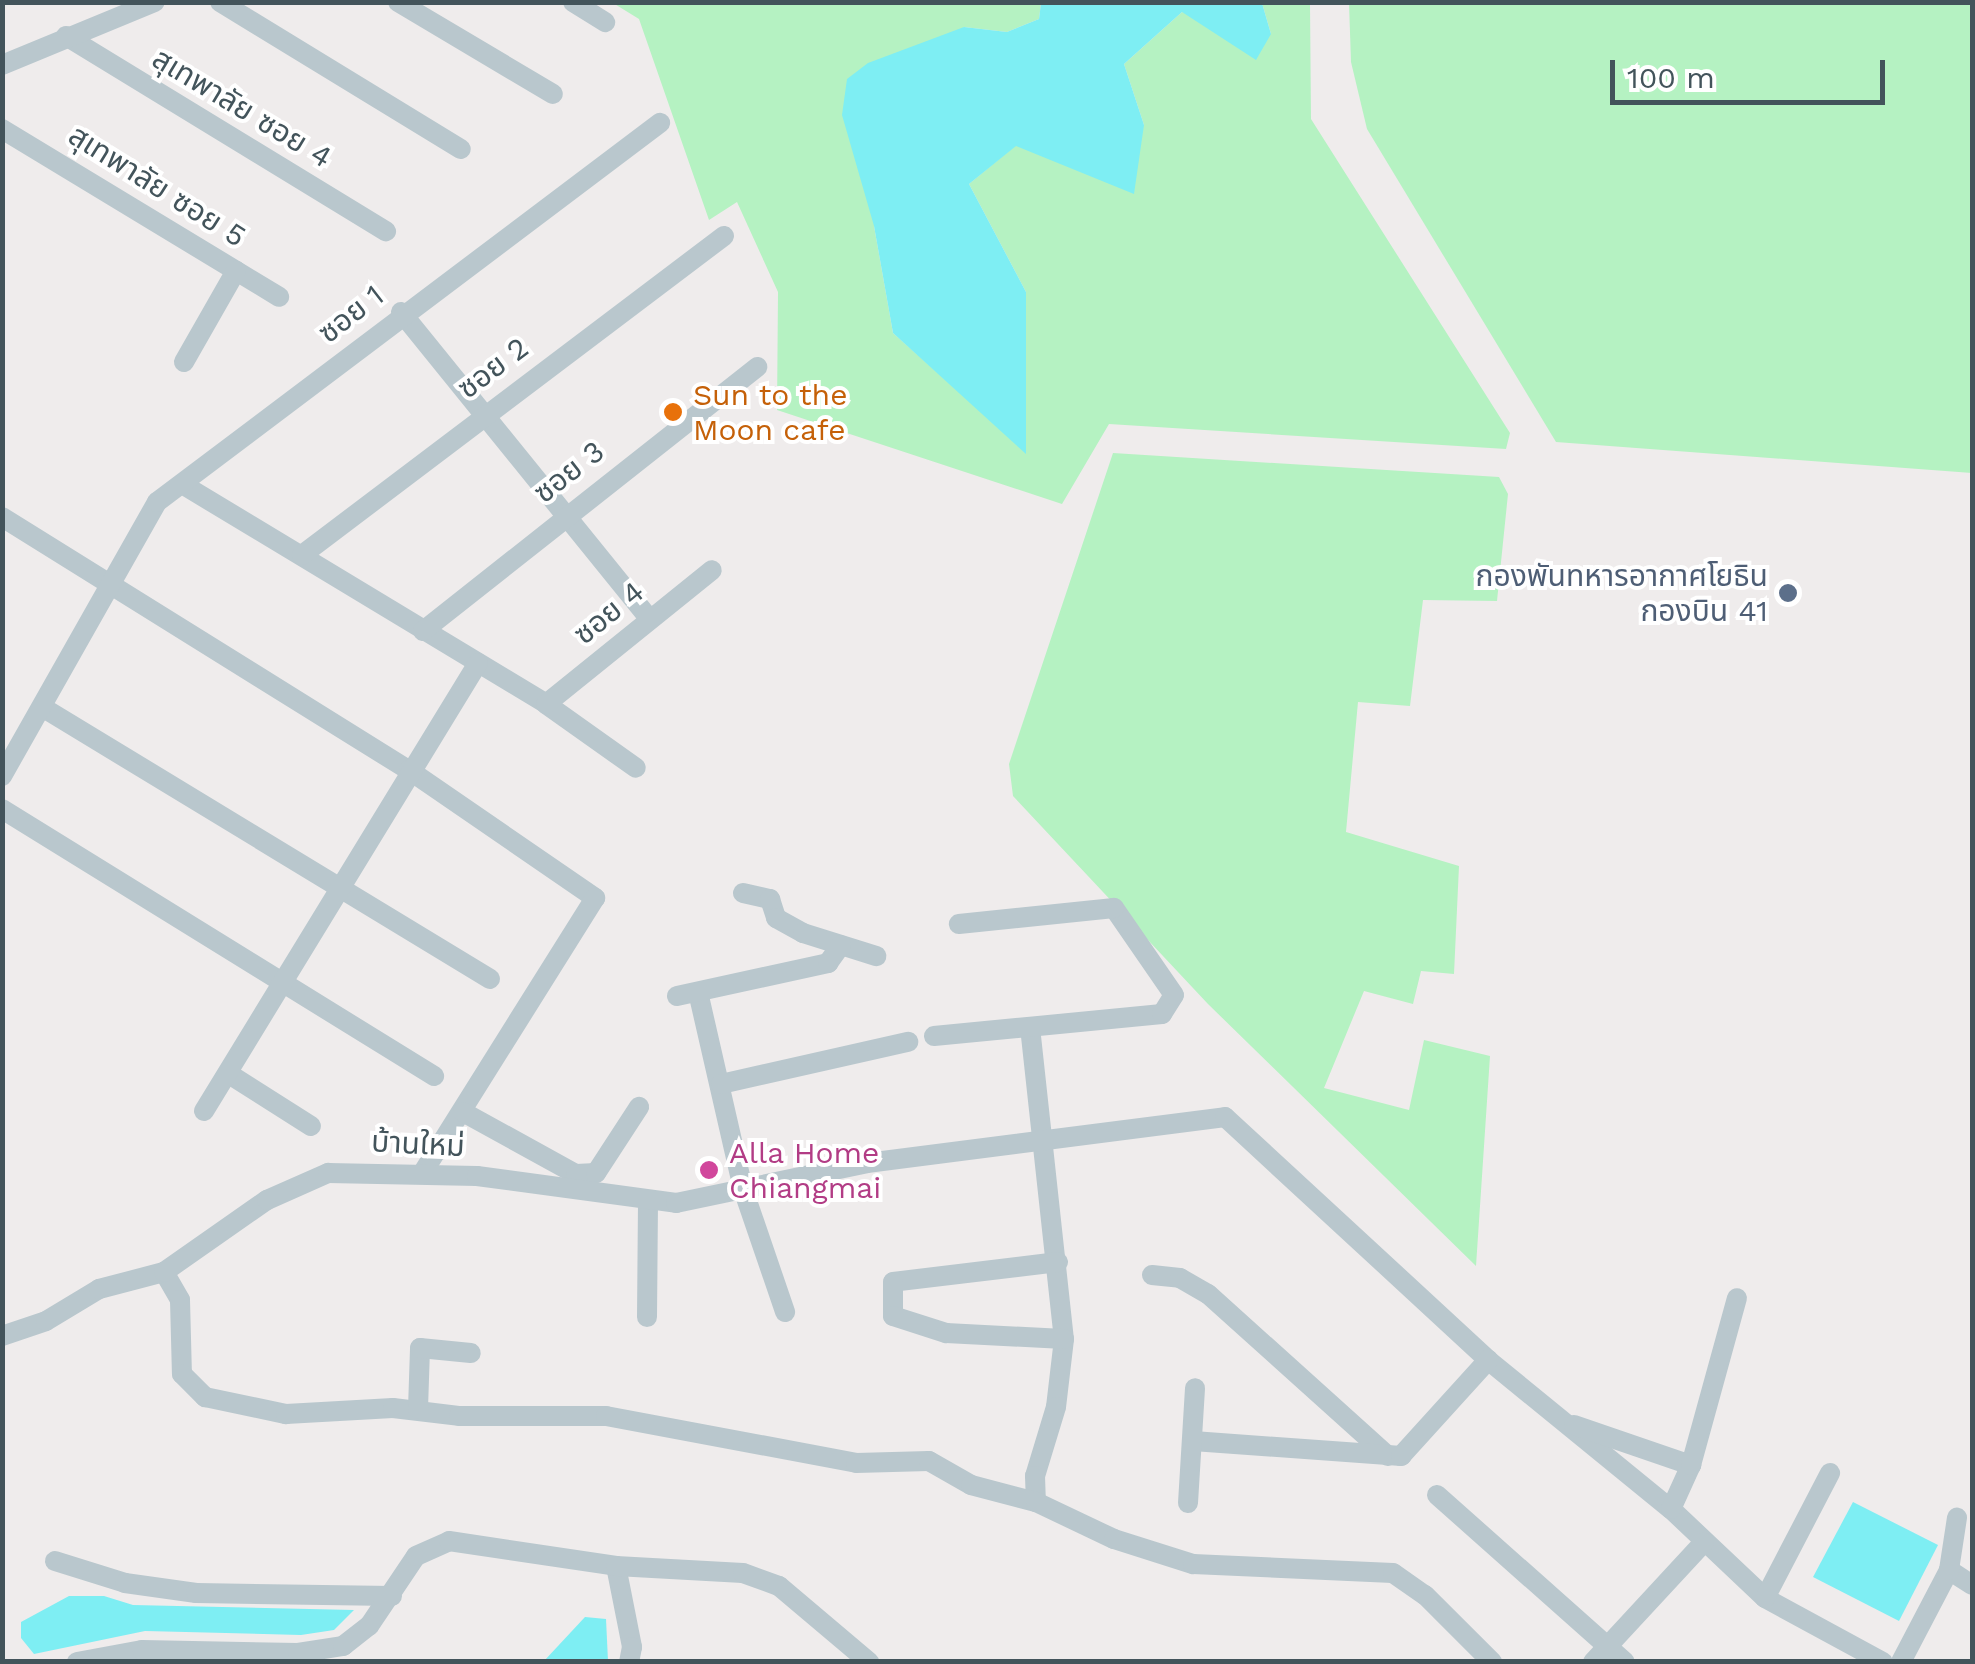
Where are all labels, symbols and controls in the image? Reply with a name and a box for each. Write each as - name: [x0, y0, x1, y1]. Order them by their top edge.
- street label: สุเทพาลัย ซอย 4: [146, 40, 338, 176]
- scale bar: [1615, 40, 1890, 102]
- text: 100 m: [1627, 60, 1715, 95]
- street label: สุเทพาลัย ซอย 5: [62, 117, 252, 255]
- street label: ซอย 1: [311, 277, 391, 351]
- street label: ซอย 2: [450, 330, 536, 406]
- place label: Sun to the Moon cafe: [693, 377, 849, 448]
- marker: Sun to the Moon cafe: [662, 401, 684, 423]
- street label: ซอย 3: [527, 433, 611, 511]
- place label: กองพันทหารอากาศโยธิน กองบิน 41: [1475, 558, 1768, 628]
- street label: ซอย 4: [566, 574, 652, 652]
- marker: กองพันทหารอากาศโยธิน กองบิน 41: [1777, 582, 1799, 604]
- street label: บ้านใหม่: [370, 1124, 466, 1164]
- place label: Alla Home Chiangmai: [729, 1135, 881, 1206]
- marker: Alla Home Chiangmai: [698, 1159, 720, 1181]

